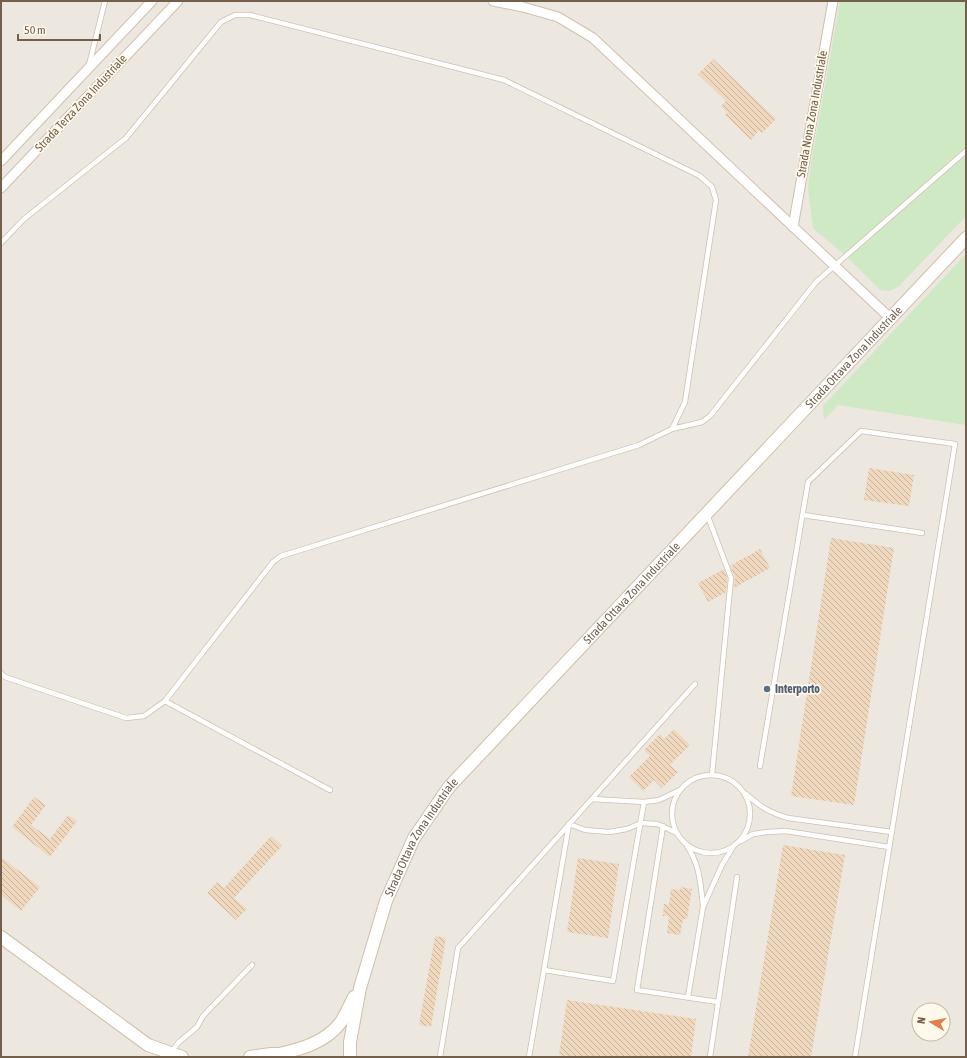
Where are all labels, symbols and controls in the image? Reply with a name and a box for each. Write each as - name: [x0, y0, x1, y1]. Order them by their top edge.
- scale bar: [18, 16, 100, 42]
- text: 50 m: [24, 23, 46, 37]
- street label: Strada Nona Zona Industriale: [794, 49, 830, 179]
- street label: Strada Terza Zona Industriale: [32, 51, 130, 155]
- street label: Strada Ottava Zona Industriale: [803, 303, 905, 411]
- street label: Strada Ottava Zona Industriale: [580, 539, 683, 647]
- place label: Interporto: [775, 682, 820, 696]
- marker: Interporto: [762, 684, 772, 694]
- street label: Strada Ottava Zona Industriale: [382, 775, 461, 898]
- north arrow: [911, 1002, 951, 1042]
- text: N: [915, 1016, 928, 1025]

